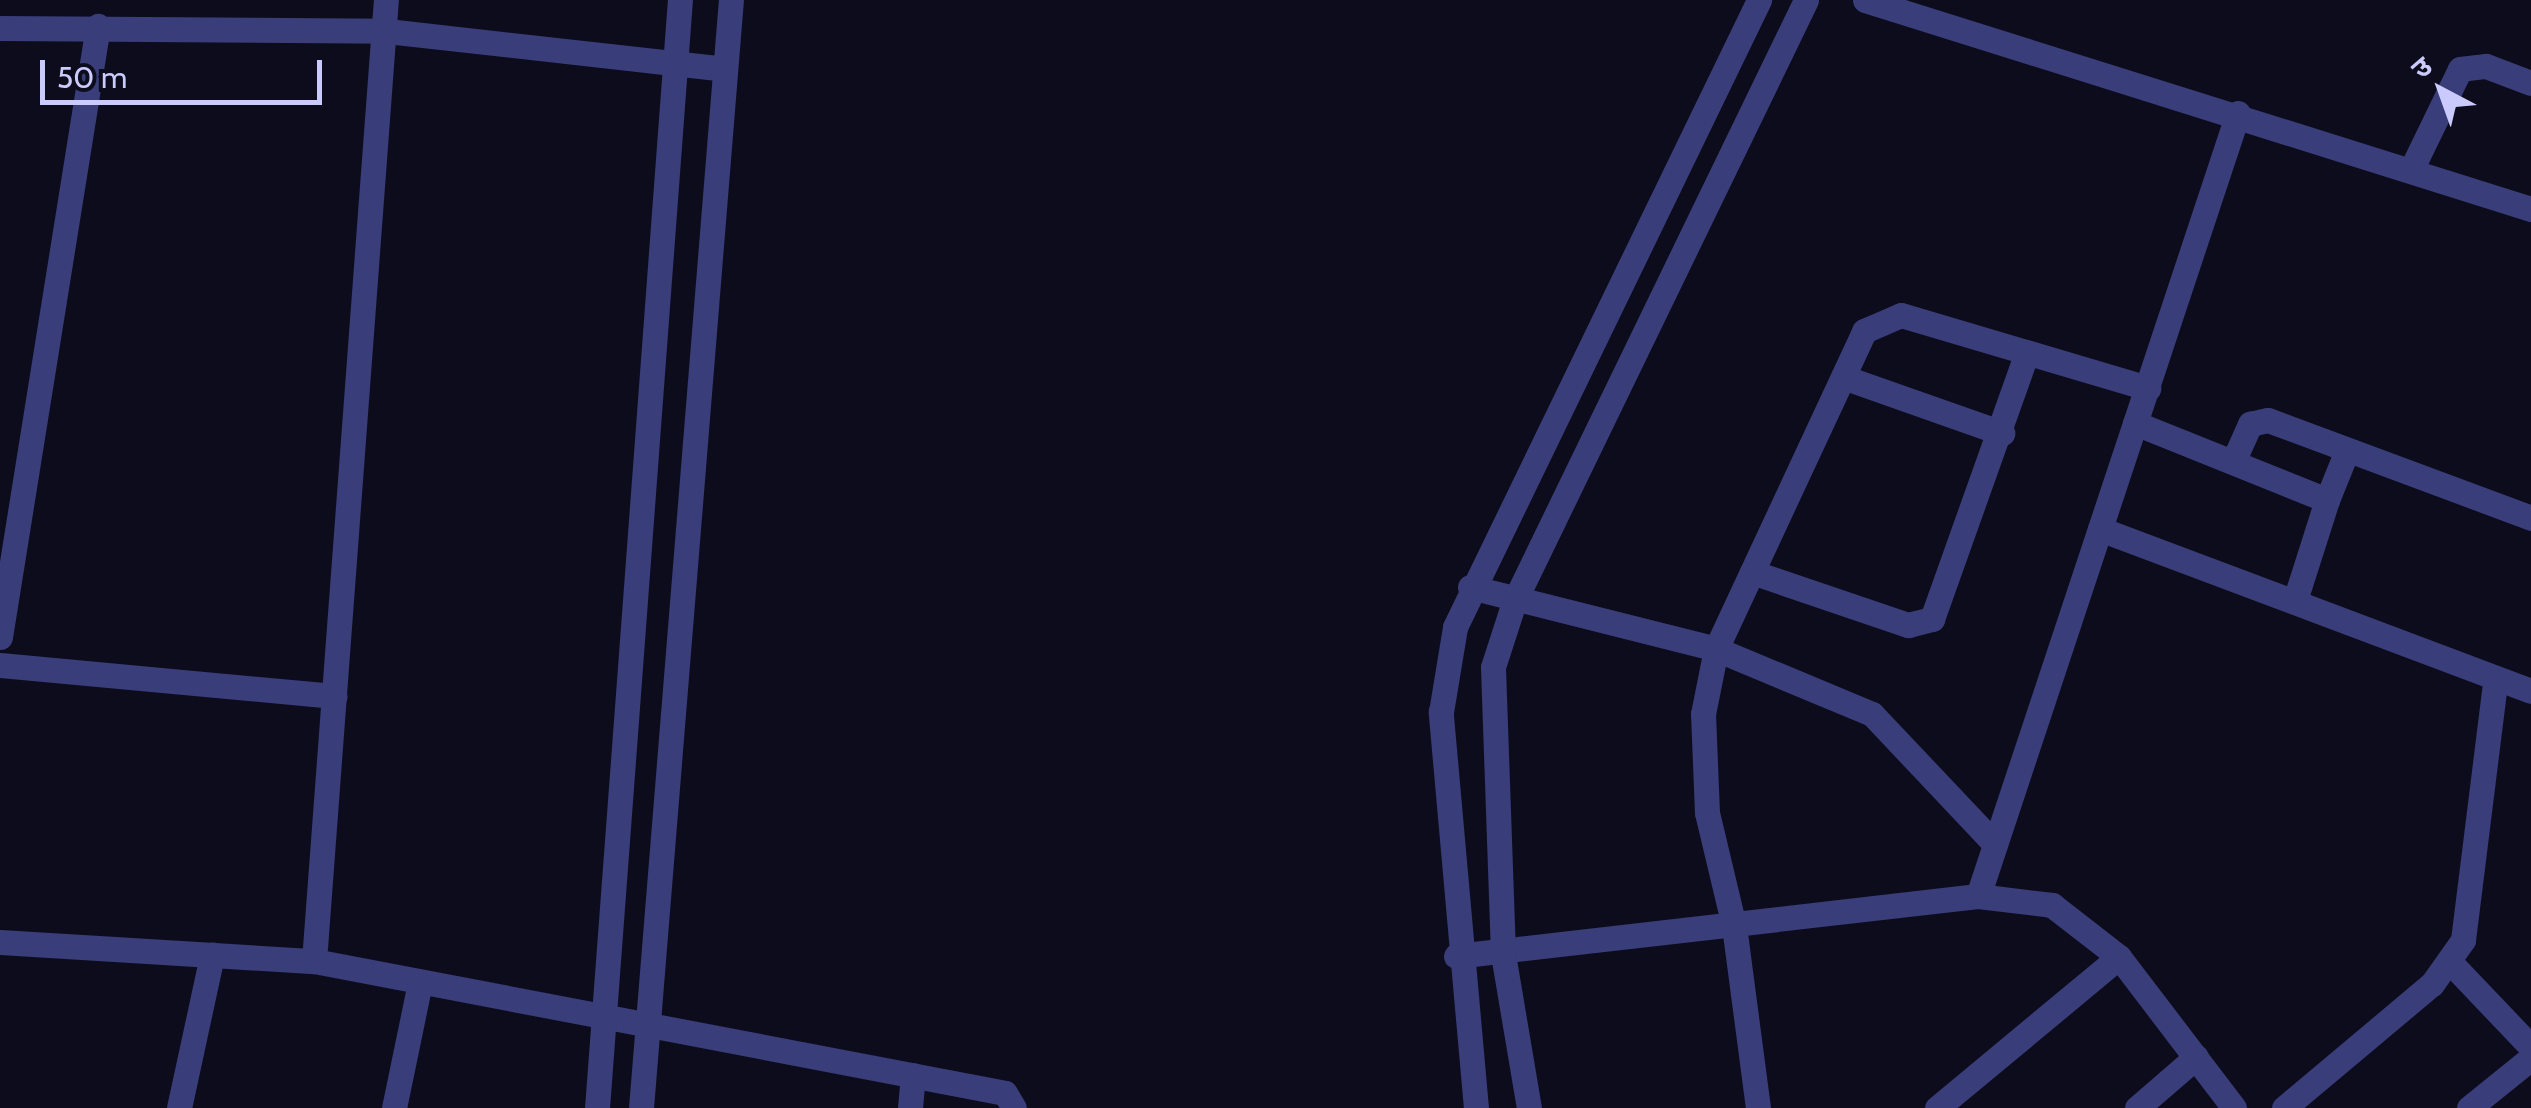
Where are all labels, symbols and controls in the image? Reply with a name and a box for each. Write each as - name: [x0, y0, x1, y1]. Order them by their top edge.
- scale bar: [45, 40, 328, 102]
- north arrow: [2391, 40, 2491, 140]
- text: उ: [2404, 49, 2439, 86]
- text: 50 m: [57, 59, 127, 96]

